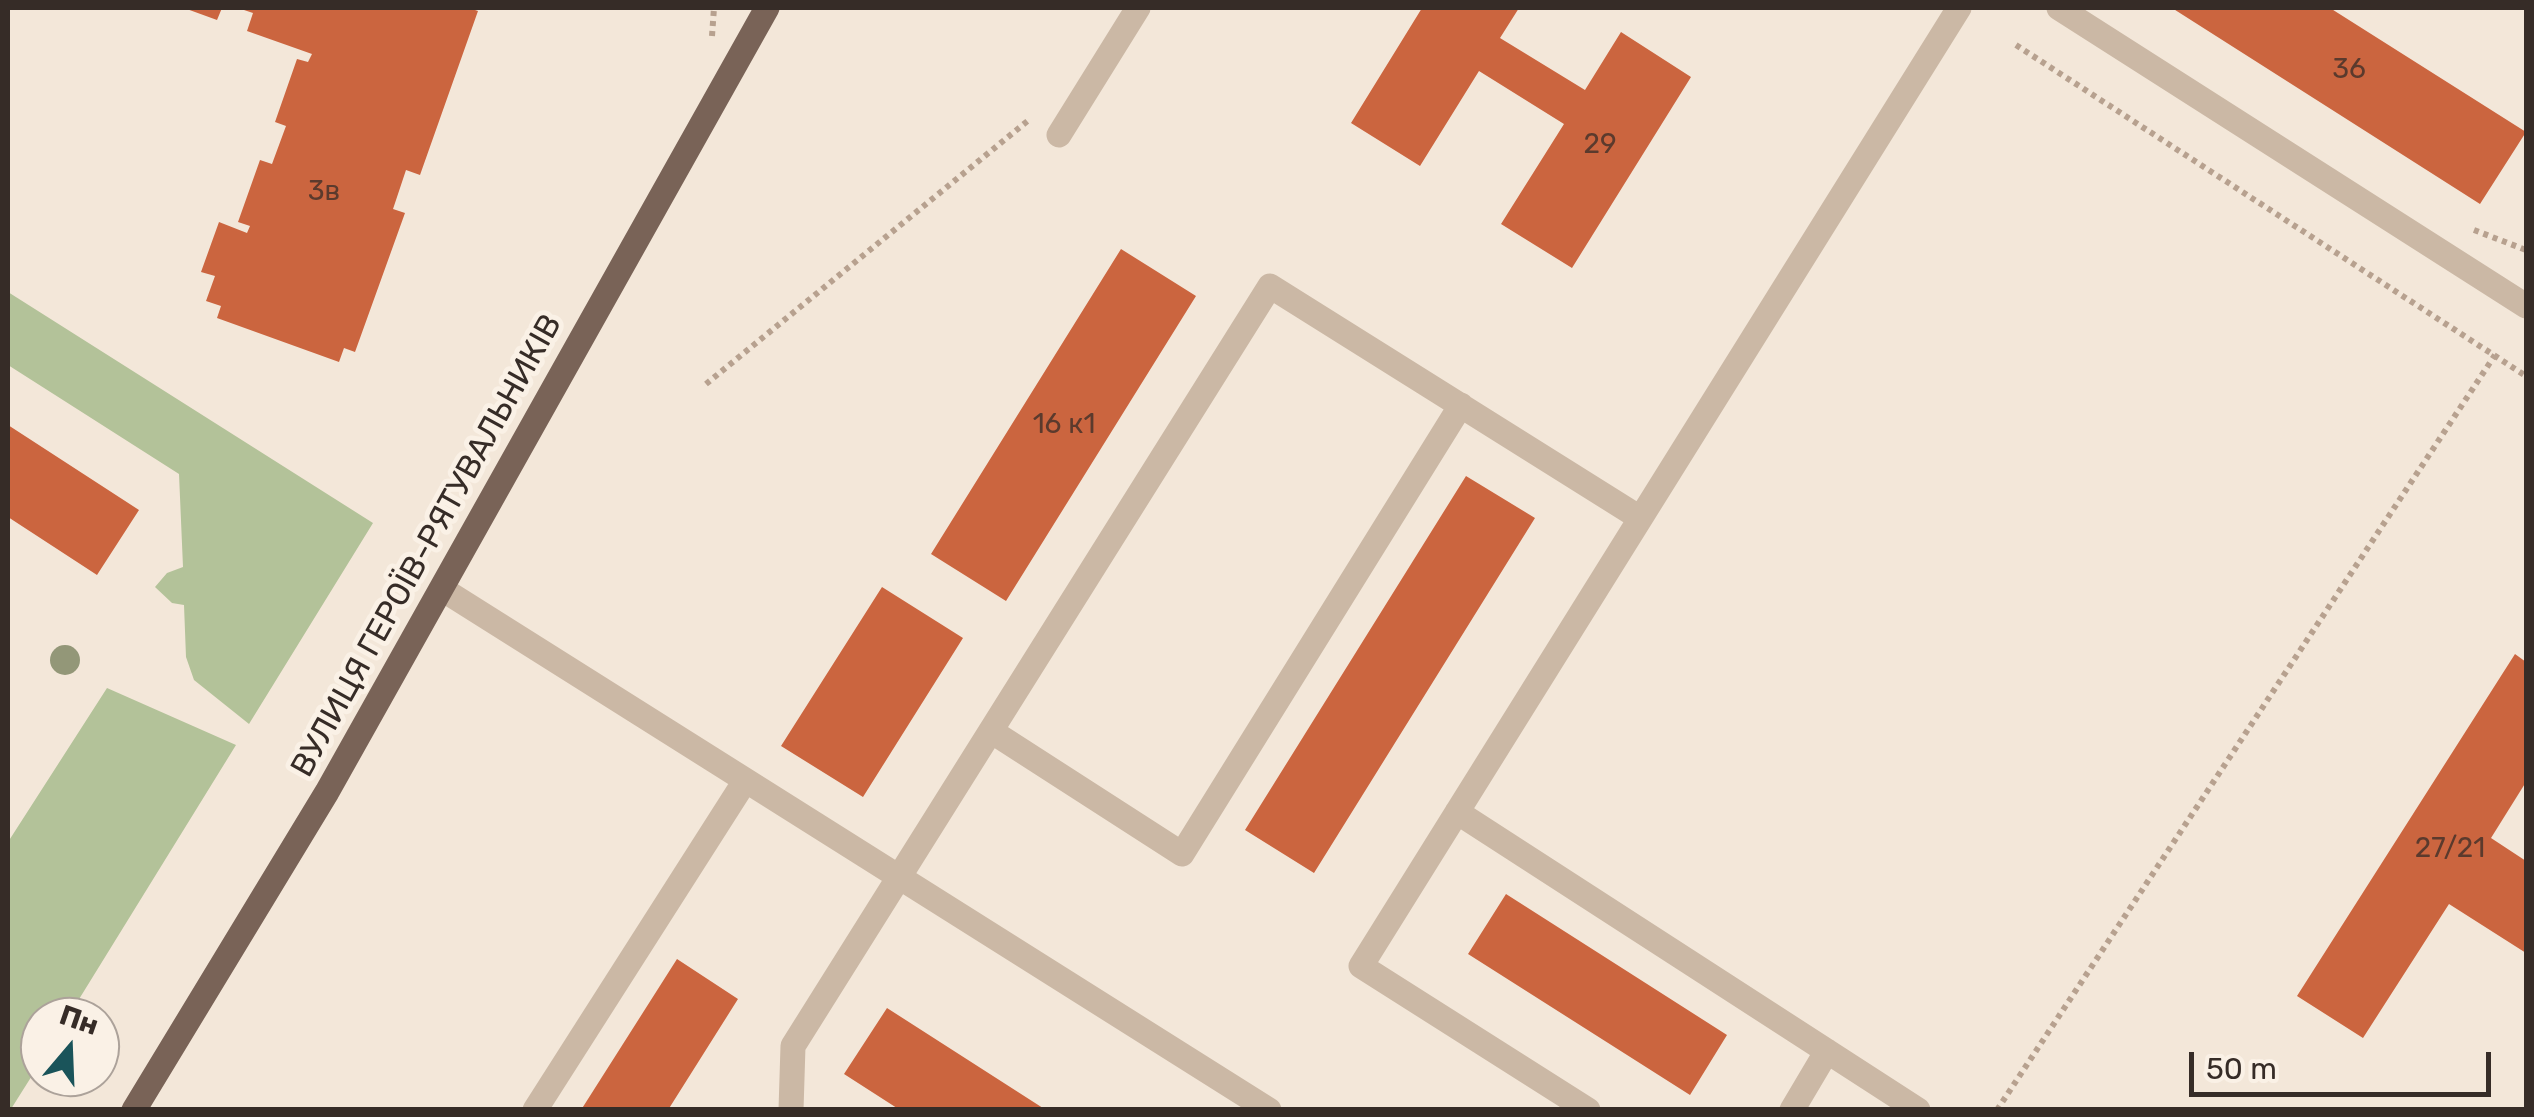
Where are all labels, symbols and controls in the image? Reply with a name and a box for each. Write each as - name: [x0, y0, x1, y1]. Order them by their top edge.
- house number: 36: [2332, 53, 2366, 87]
- house number: 29: [1583, 128, 1617, 162]
- house number: 3в: [308, 175, 340, 209]
- street label: ВУЛИЦЯ ГЕРОЇВ-РЯТУВАЛЬНИКІВ: [284, 308, 570, 784]
- house number: 16 к1: [1033, 408, 1095, 442]
- house number: 27/21: [2415, 832, 2485, 866]
- north arrow: [20, 997, 120, 1097]
- text: Пн: [56, 998, 103, 1042]
- scale bar: [2194, 1032, 2496, 1094]
- text: 50 m: [2206, 1051, 2277, 1087]

